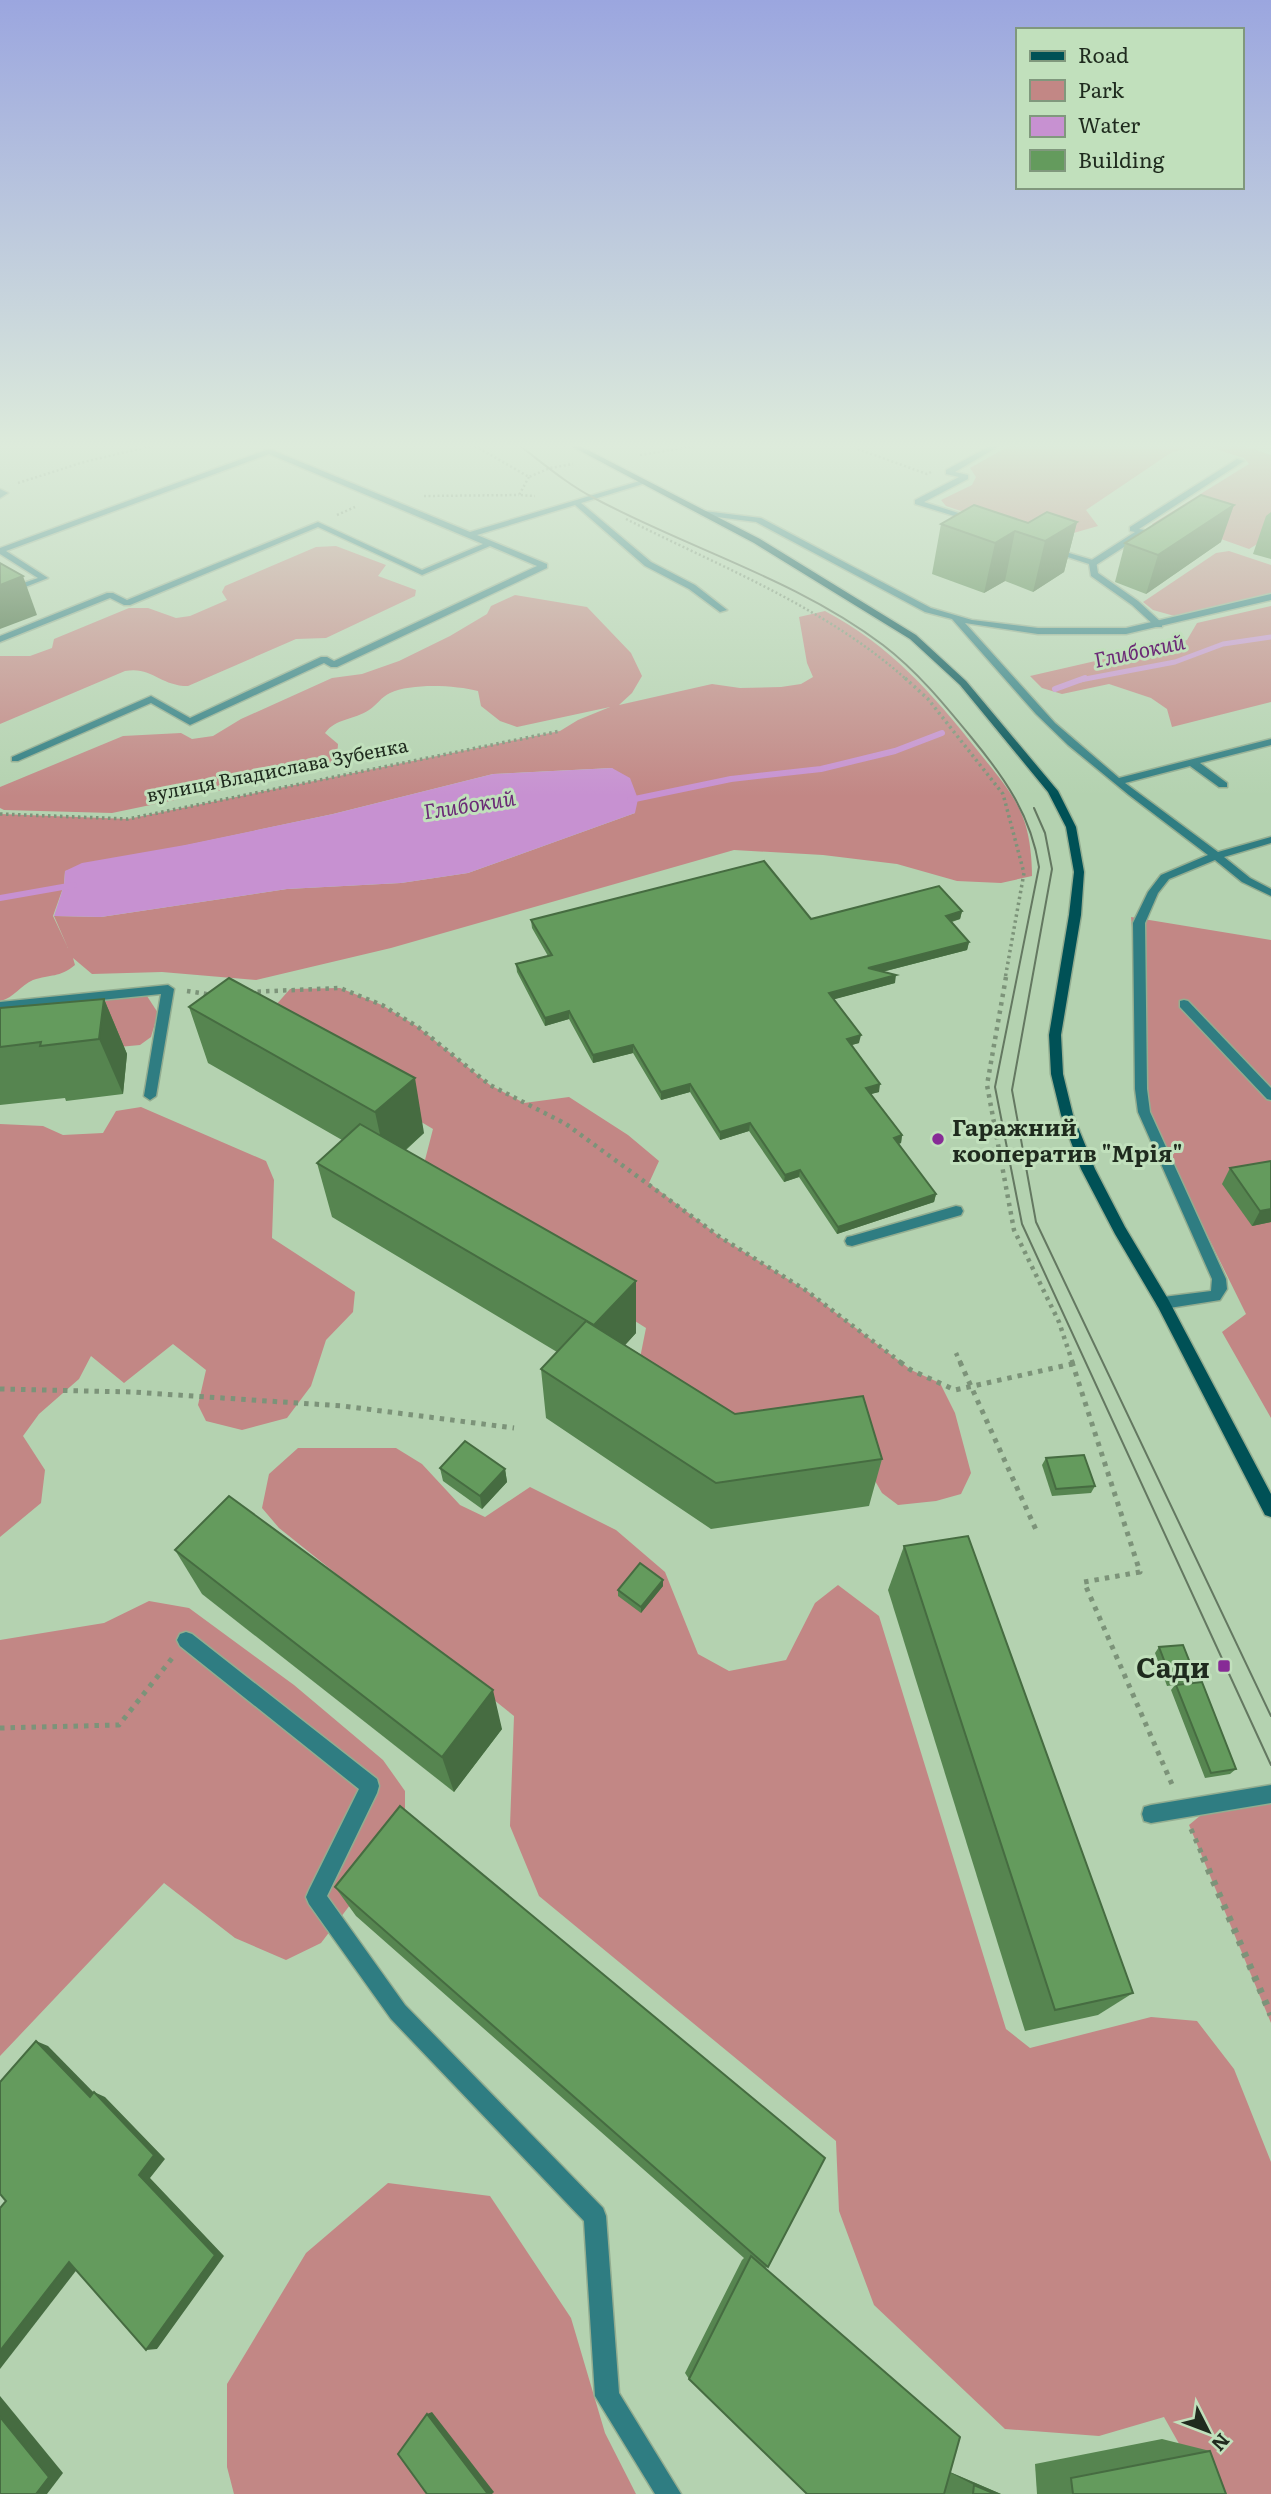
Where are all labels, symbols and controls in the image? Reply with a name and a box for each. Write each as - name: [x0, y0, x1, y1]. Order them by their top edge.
- legend: [1016, 28, 1243, 189]
- text: Road: [1078, 38, 1129, 69]
- text: Park: [1078, 73, 1124, 104]
- text: Water: [1078, 108, 1140, 139]
- text: Building: [1078, 143, 1165, 174]
- water label: Глибокий: [1091, 624, 1188, 674]
- street label: вулиця Владислава Зубенка: [144, 730, 411, 808]
- water label: Глибокий: [421, 780, 518, 826]
- place label: Гаражний кооператив "Мрія": [952, 1109, 1183, 1169]
- marker: Гаражний кооператив "Мрія": [930, 1131, 946, 1147]
- place label: Сади: [1136, 1645, 1210, 1687]
- marker: Сади: [1216, 1658, 1232, 1674]
- north arrow: [1173, 2396, 1243, 2466]
- text: N: [1206, 2428, 1237, 2458]

